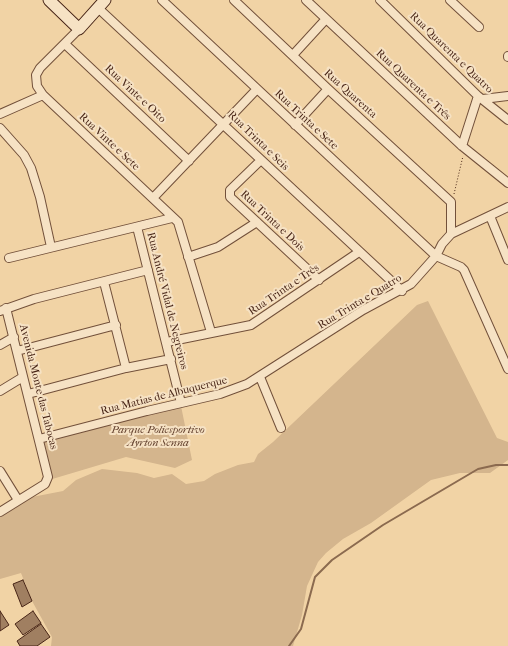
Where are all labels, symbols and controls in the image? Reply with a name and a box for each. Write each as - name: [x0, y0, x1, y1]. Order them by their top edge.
- street label: Rua Quarenta e Quatro: [407, 10, 495, 96]
- street label: Rua Quarenta e Três: [373, 47, 453, 123]
- street label: Rua Vinte e Oito: [102, 62, 168, 126]
- street label: Rua Quarenta: [321, 67, 379, 121]
- street label: Rua Trinta e Sete: [272, 87, 340, 153]
- street label: Rua Trinta e Seis: [225, 108, 291, 174]
- street label: Rua Vinte e Sete: [76, 111, 142, 173]
- street label: Rua Trinta e Dois: [237, 188, 307, 254]
- street label: Rua André Vidal de Negreiros: [144, 231, 190, 371]
- street label: Rua Trinta e Três: [246, 262, 322, 318]
- street label: Rua Trinta e Quatro: [316, 272, 404, 332]
- street label: Avenida Monte das Tabocas: [16, 323, 60, 451]
- street label: Rua Matias de Albuquerque: [99, 374, 229, 418]
- park label: Parque Poliesportivo Ayrton Senna: [111, 423, 205, 449]

